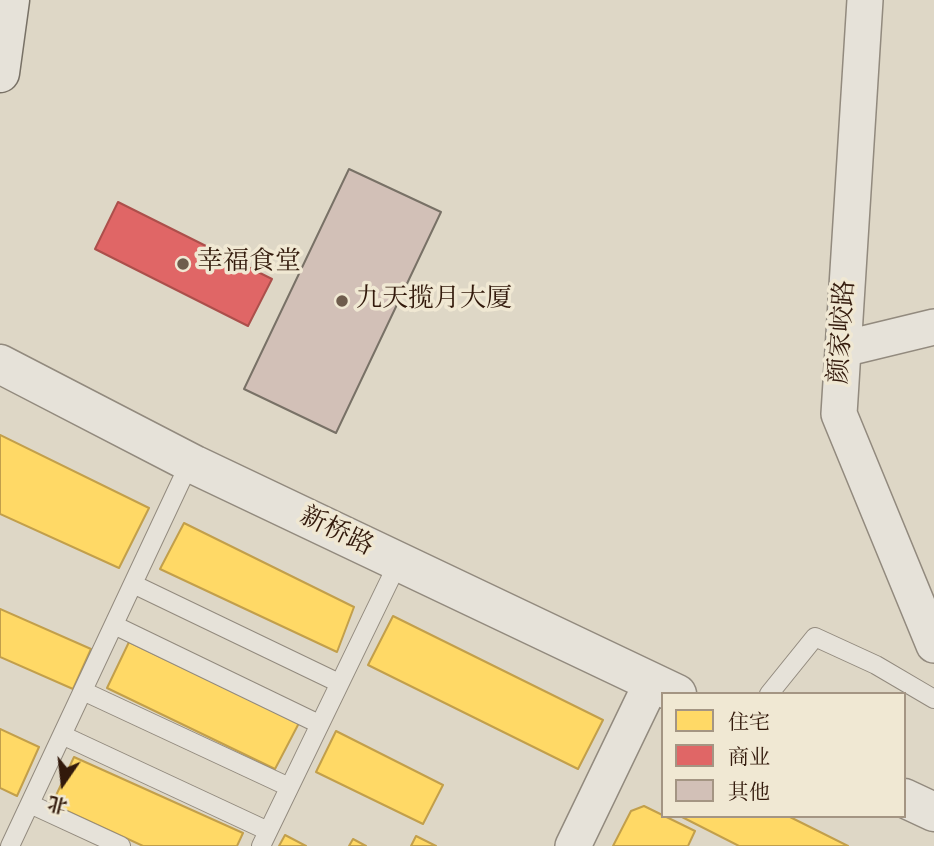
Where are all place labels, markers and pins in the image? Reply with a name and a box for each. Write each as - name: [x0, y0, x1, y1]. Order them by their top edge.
- place label: 幸福食堂: [197, 248, 301, 280]
- marker: 幸福食堂: [175, 256, 191, 272]
- place label: 九天揽月大厦: [356, 285, 512, 317]
- marker: 九天揽月大厦: [334, 293, 350, 309]

